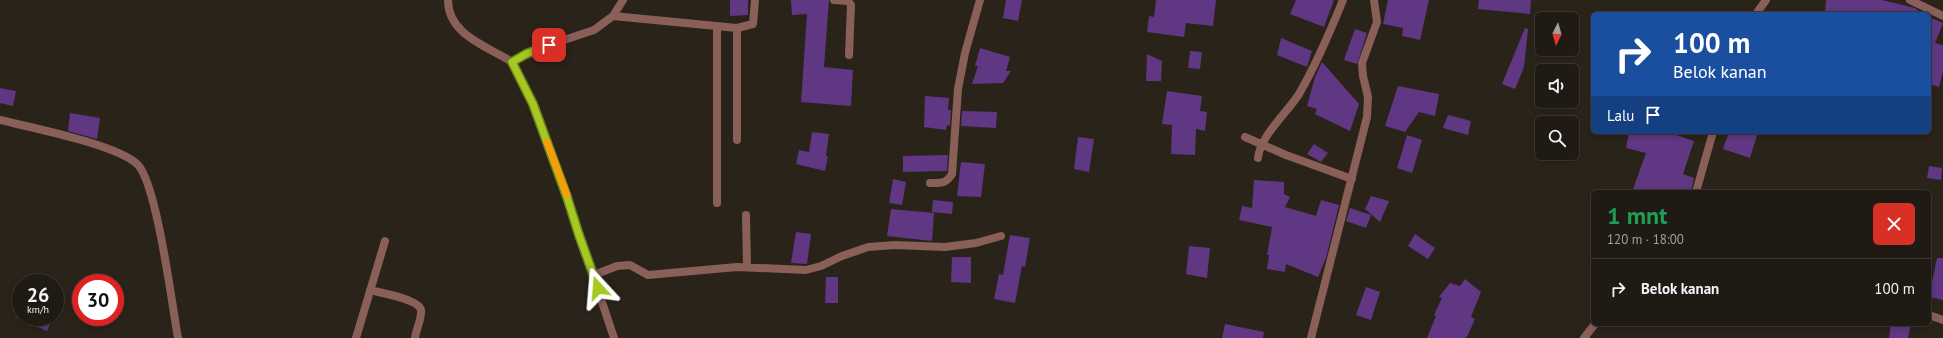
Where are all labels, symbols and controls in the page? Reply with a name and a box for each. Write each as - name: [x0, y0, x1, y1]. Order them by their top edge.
- north arrow: [1535, 12, 1579, 56]
- map controls: [1535, 12, 1579, 160]
- text: 100 m: [1673, 24, 1750, 61]
- pin: [532, 28, 566, 62]
- icon: right: [1607, 28, 1659, 80]
- icon: arrive: [538, 34, 560, 56]
- text: Belok kanan: [1673, 60, 1767, 83]
- button: sound: [1535, 64, 1579, 108]
- icon: arrive: [1642, 104, 1664, 126]
- text: Lalu: [1607, 106, 1634, 125]
- button: search: [1535, 116, 1579, 160]
- text: 1 mnt: [1607, 200, 1667, 231]
- button: close: [1873, 203, 1915, 245]
- text: 120 m · 18:00: [1607, 231, 1684, 248]
- position arrow: [577, 267, 619, 309]
- speed limit sign: 30: [72, 274, 124, 326]
- icon: right: [1607, 278, 1629, 300]
- text: Belok kanan: [1641, 279, 1719, 298]
- text: 100 m: [1874, 279, 1915, 298]
- text: 26: [27, 282, 49, 308]
- text: km/h: [27, 303, 49, 316]

